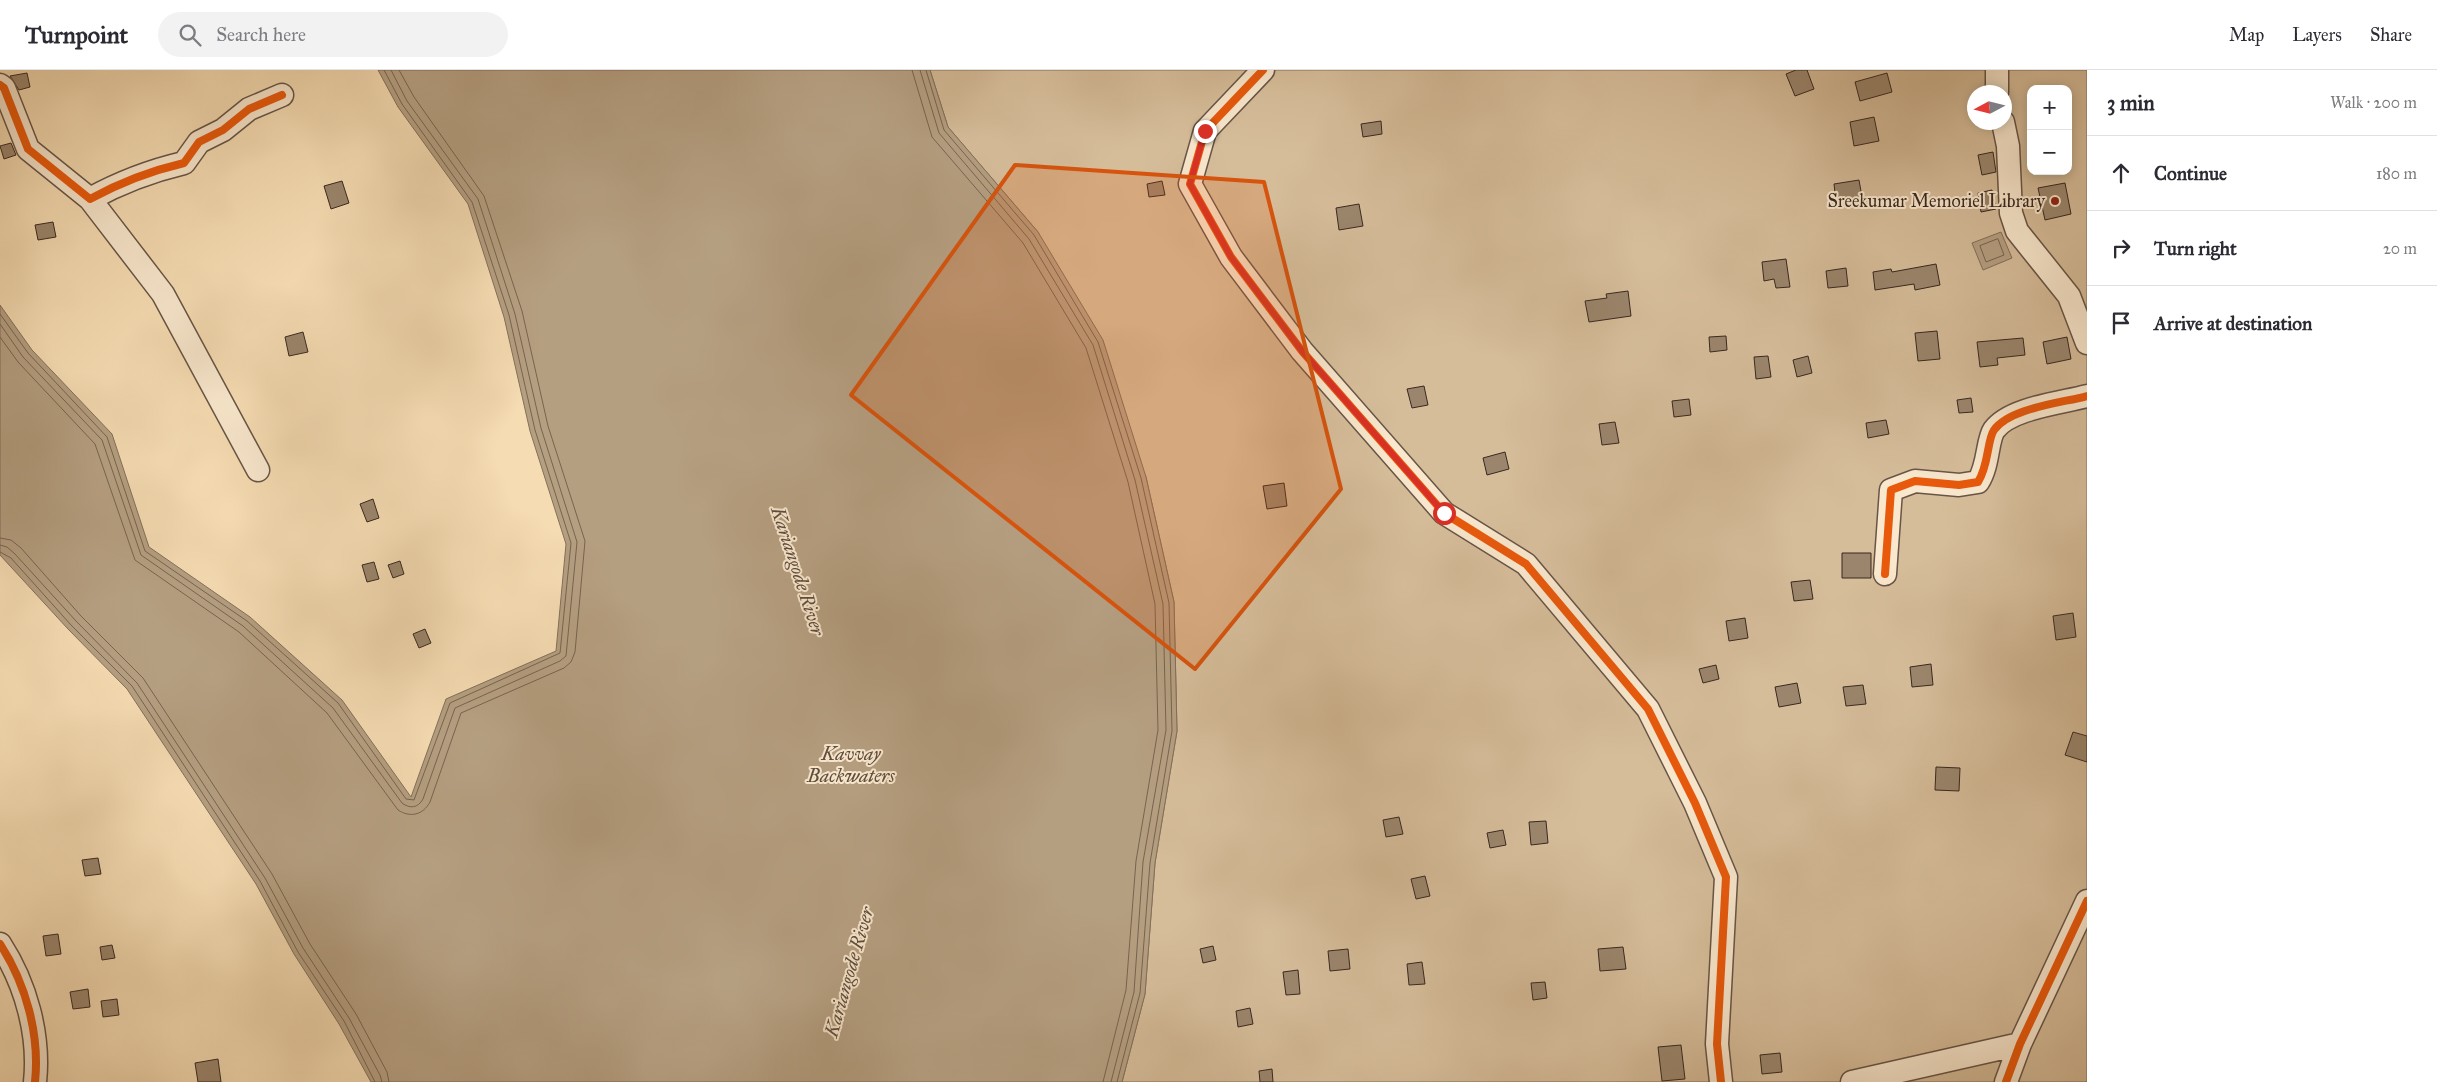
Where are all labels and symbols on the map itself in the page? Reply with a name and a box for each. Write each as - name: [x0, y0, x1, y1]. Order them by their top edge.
- north arrow: [1967, 85, 2012, 130]
- route end: [1194, 120, 1217, 143]
- place label: Sreekumar Memoriel Library: [1827, 190, 2046, 212]
- marker: Sreekumar Memoriel Library: [2049, 195, 2061, 207]
- route start: [1433, 502, 1456, 525]
- water label: Kariangode River: [766, 503, 830, 639]
- water label: Kavvay Backwaters: [806, 742, 895, 787]
- water label: Kariangode River: [819, 903, 879, 1041]

